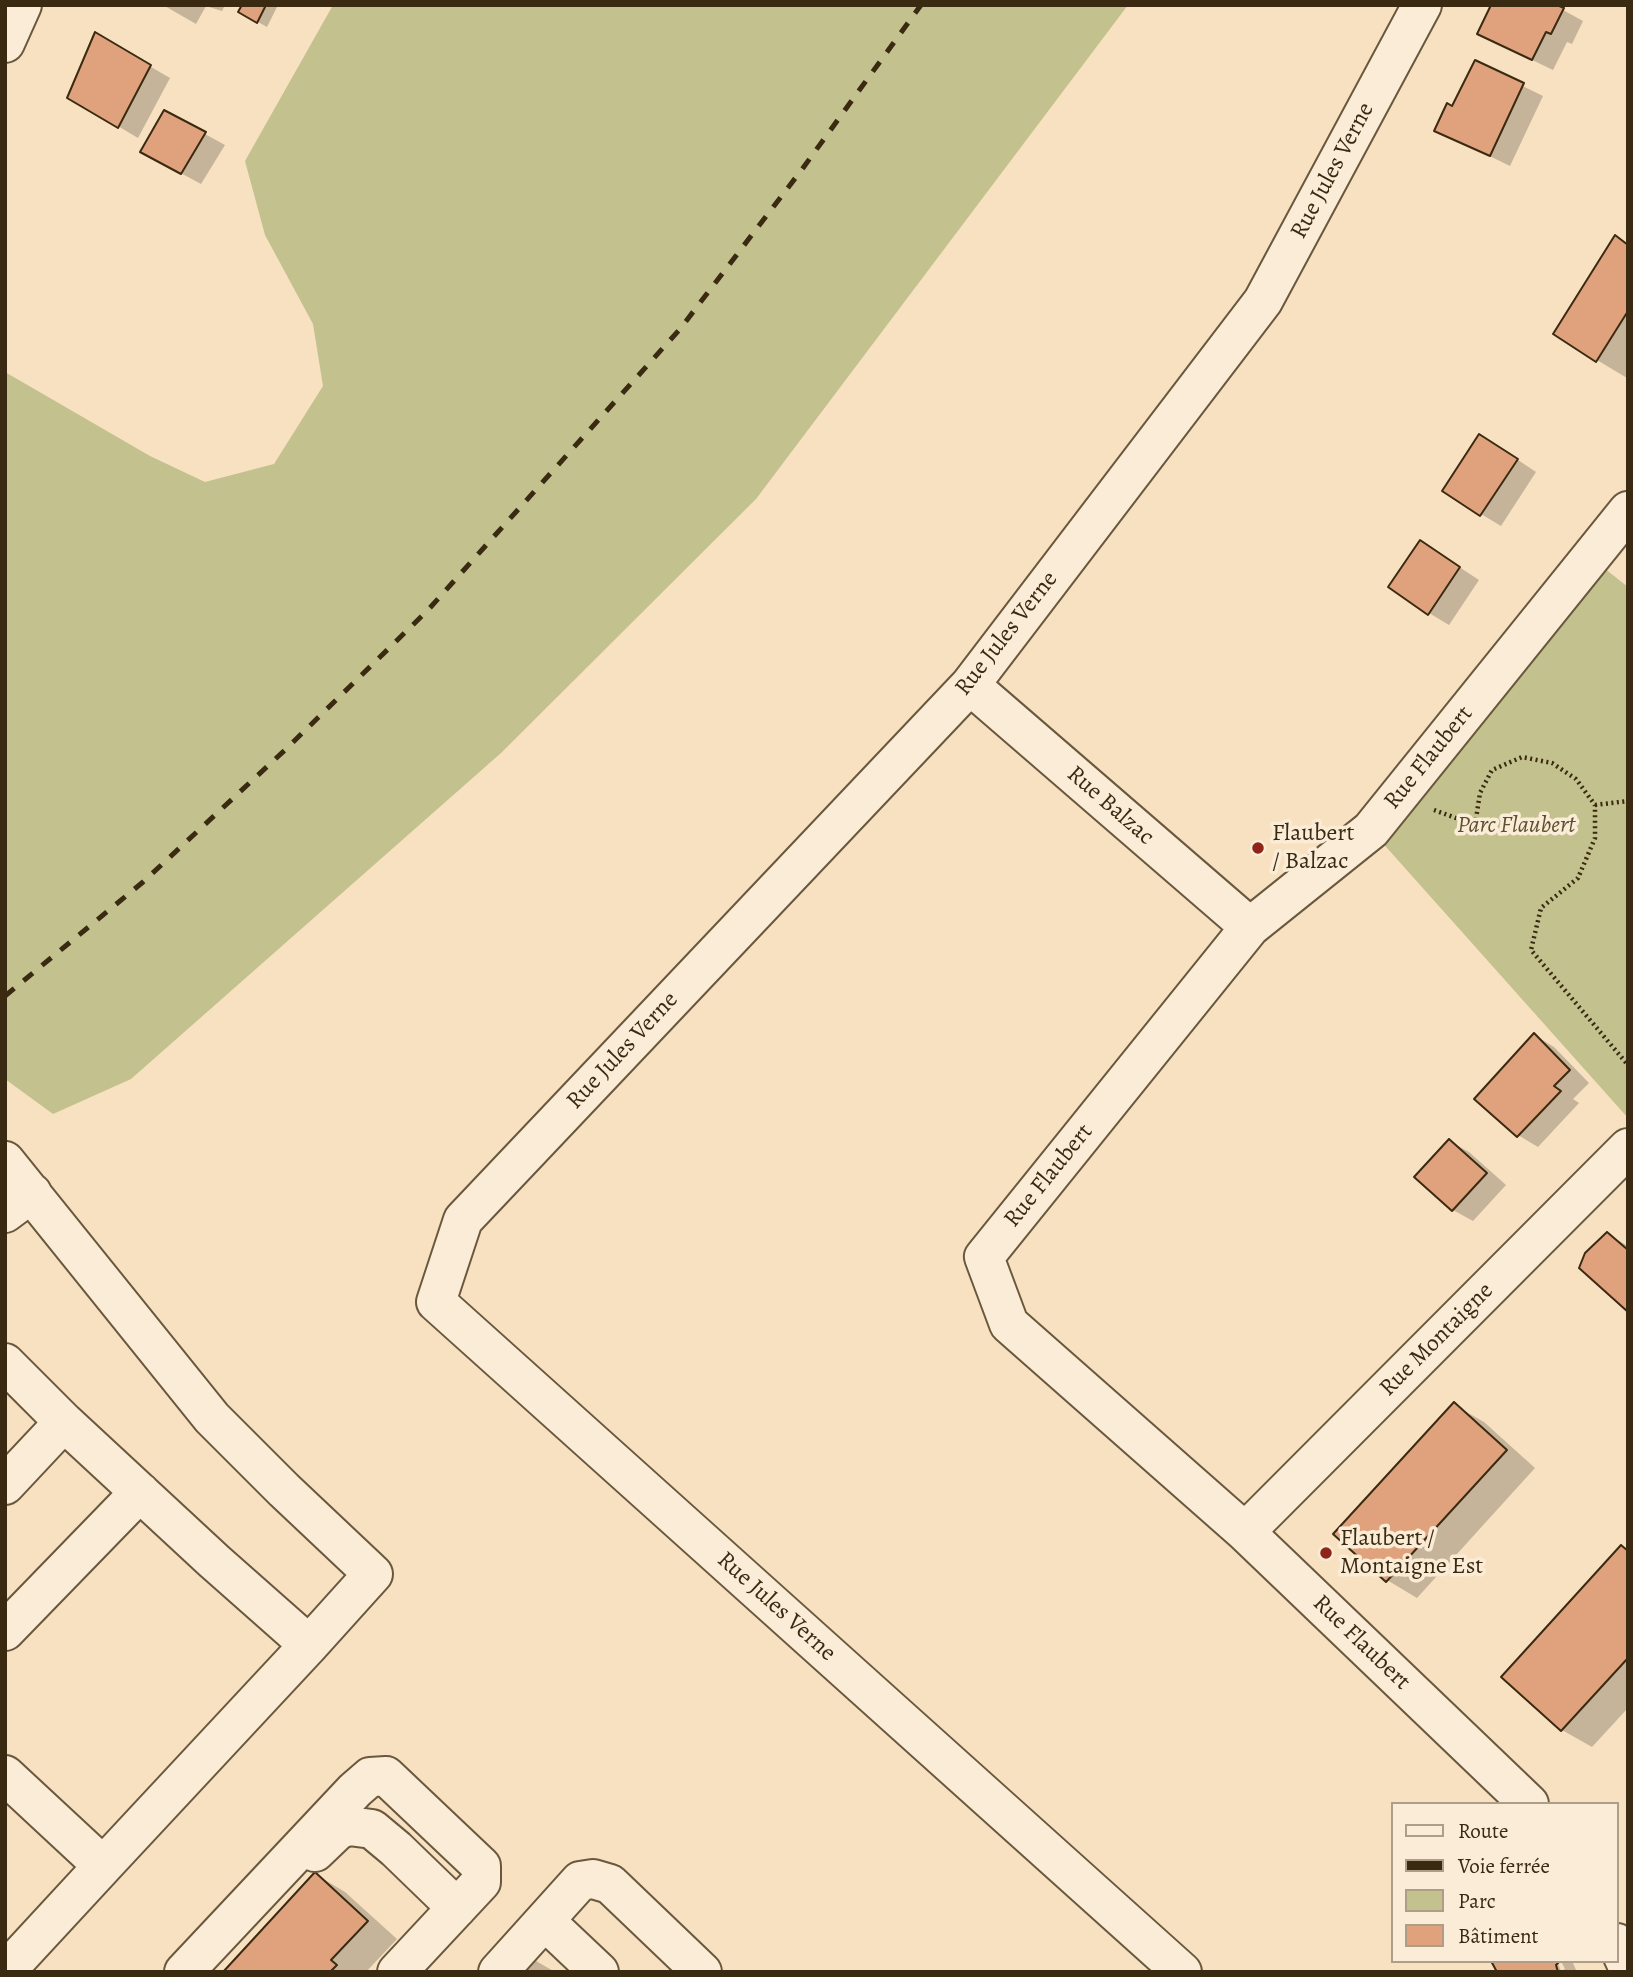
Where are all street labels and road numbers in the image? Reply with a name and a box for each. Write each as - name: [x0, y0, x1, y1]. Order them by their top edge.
- street label: Rue Jules Verne: [1285, 98, 1381, 244]
- street label: Rue Jules Verne: [949, 566, 1065, 702]
- street label: Rue Flaubert: [1379, 700, 1479, 816]
- street label: Rue Balzac: [1060, 760, 1160, 852]
- street label: Rue Jules Verne: [561, 986, 685, 1116]
- street label: Rue Flaubert: [999, 1118, 1099, 1234]
- street label: Rue Montaigne: [1374, 1277, 1500, 1403]
- street label: Rue Jules Verne: [711, 1546, 841, 1668]
- street label: Rue Flaubert: [1306, 1589, 1416, 1697]

